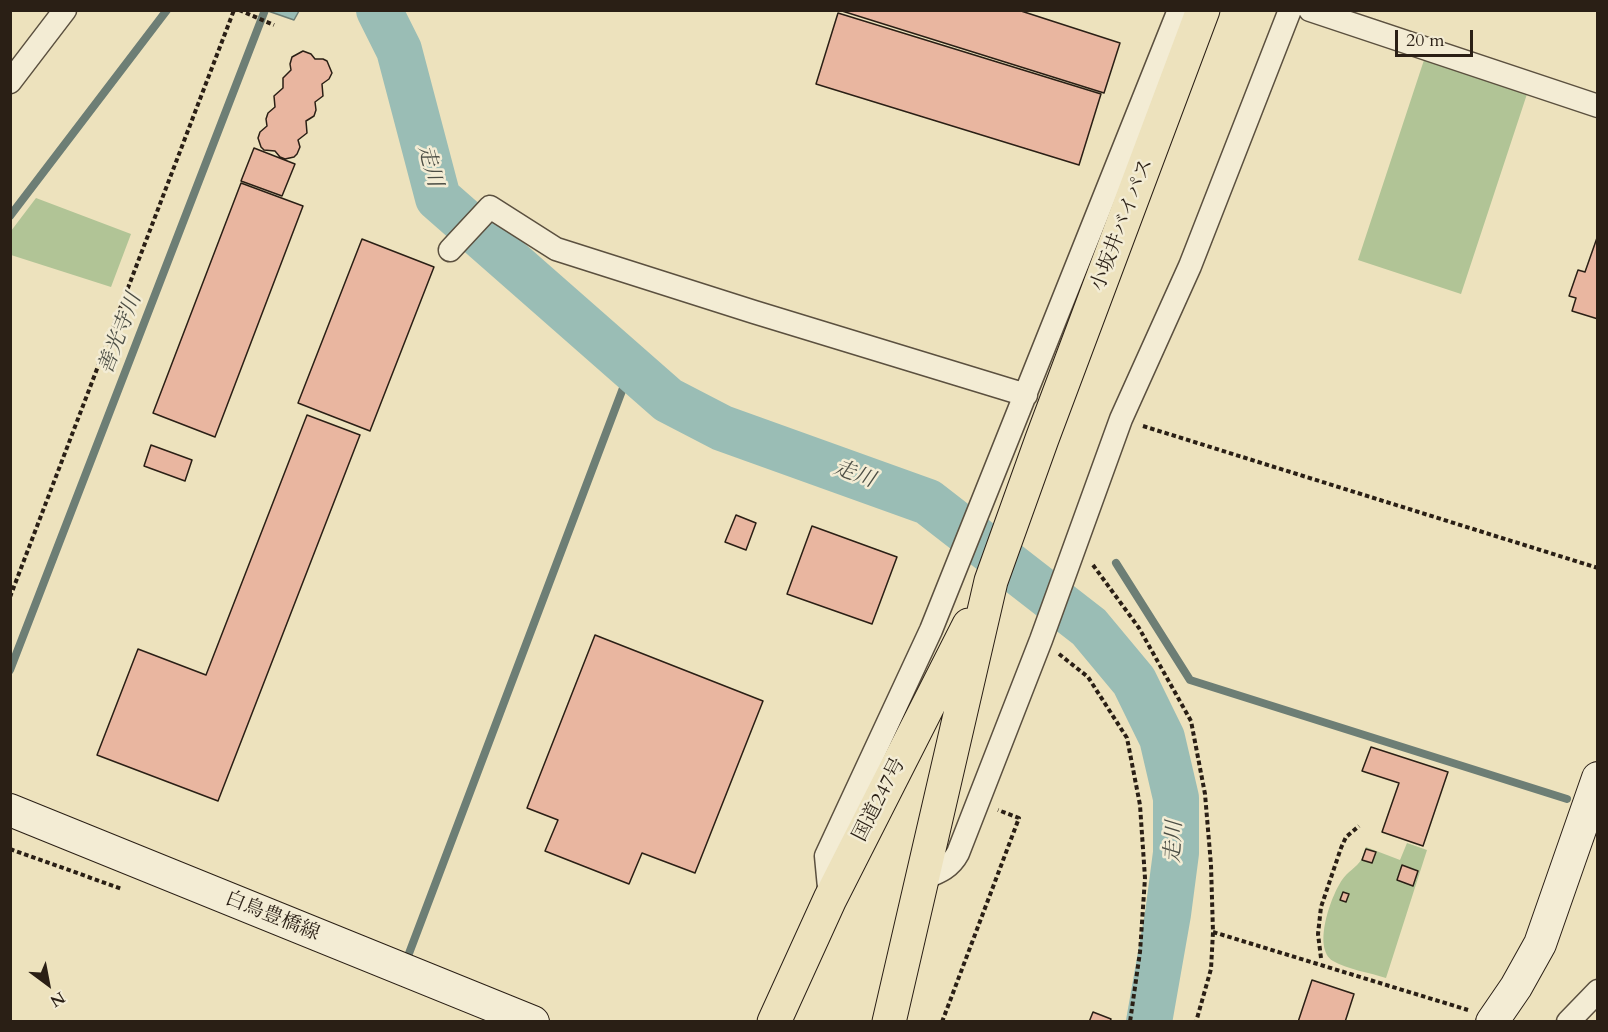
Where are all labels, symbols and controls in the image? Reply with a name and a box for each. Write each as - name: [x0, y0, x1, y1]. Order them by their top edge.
- scale bar: [1398, 18, 1476, 56]
- text: 20 m: [1406, 28, 1445, 53]
- water label: 走川: [411, 142, 447, 190]
- street label: 小坂井バイパス: [1087, 155, 1159, 295]
- water label: 善光寺川: [94, 290, 148, 378]
- water label: 走川: [830, 456, 878, 494]
- street label: 国道247号: [849, 754, 911, 846]
- water label: 走川: [1161, 820, 1189, 864]
- street label: 白鳥豊橋線: [221, 887, 323, 947]
- north arrow: [18, 954, 78, 1014]
- text: N: [46, 986, 69, 1012]

